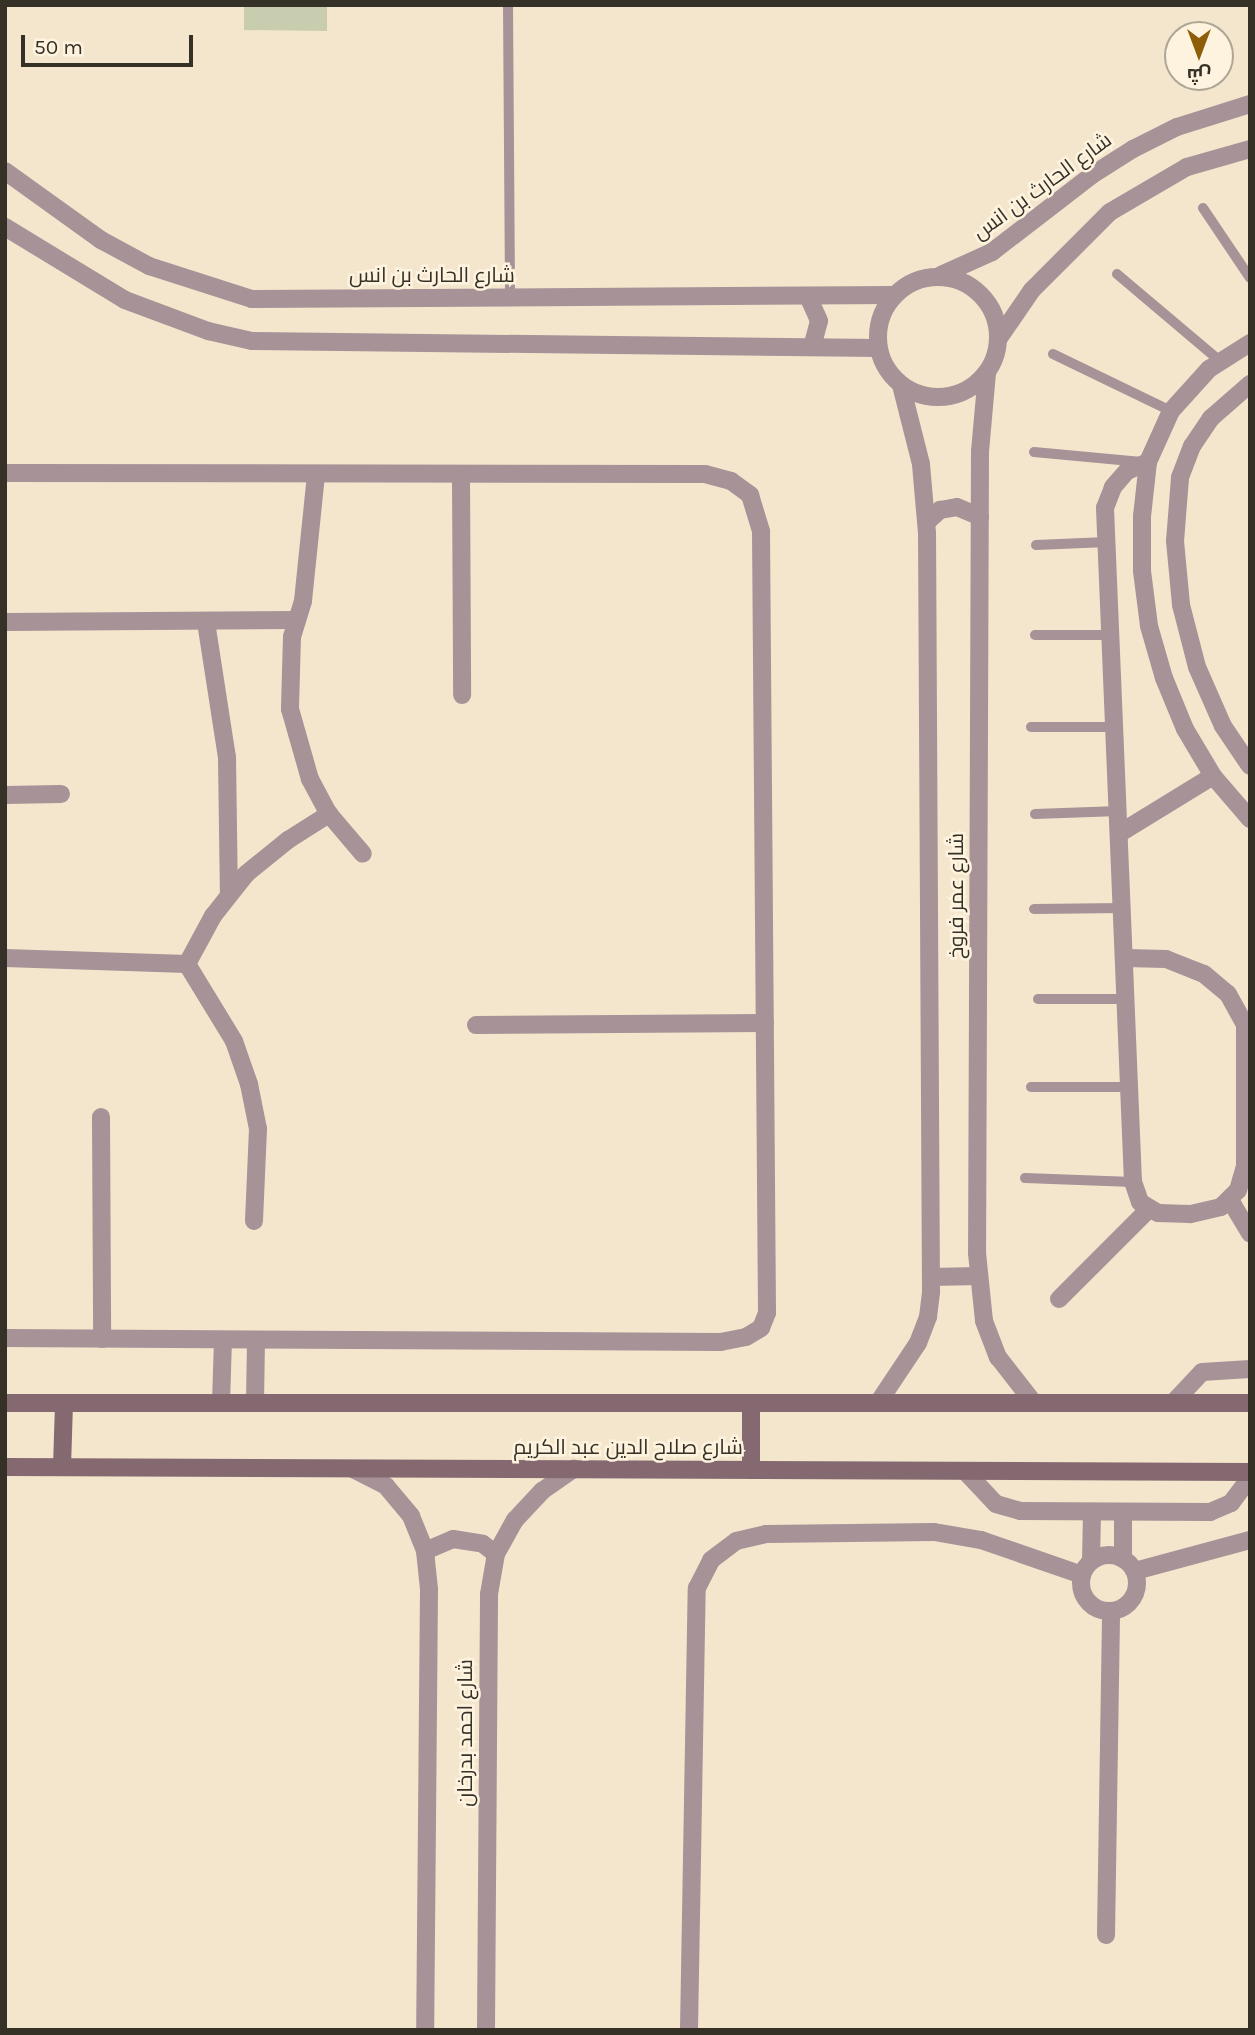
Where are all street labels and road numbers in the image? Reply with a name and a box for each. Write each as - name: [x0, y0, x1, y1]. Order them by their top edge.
- street label: شارع الحارث بن انس: [968, 127, 1116, 245]
- street label: شارع الحارث بن انس: [349, 262, 515, 288]
- street label: شارع عمر فروخ: [943, 833, 969, 959]
- street label: شارع صلاح الدين عبد الكريم: [513, 1434, 743, 1460]
- street label: شارع احمد بدرخان: [452, 1659, 478, 1807]

